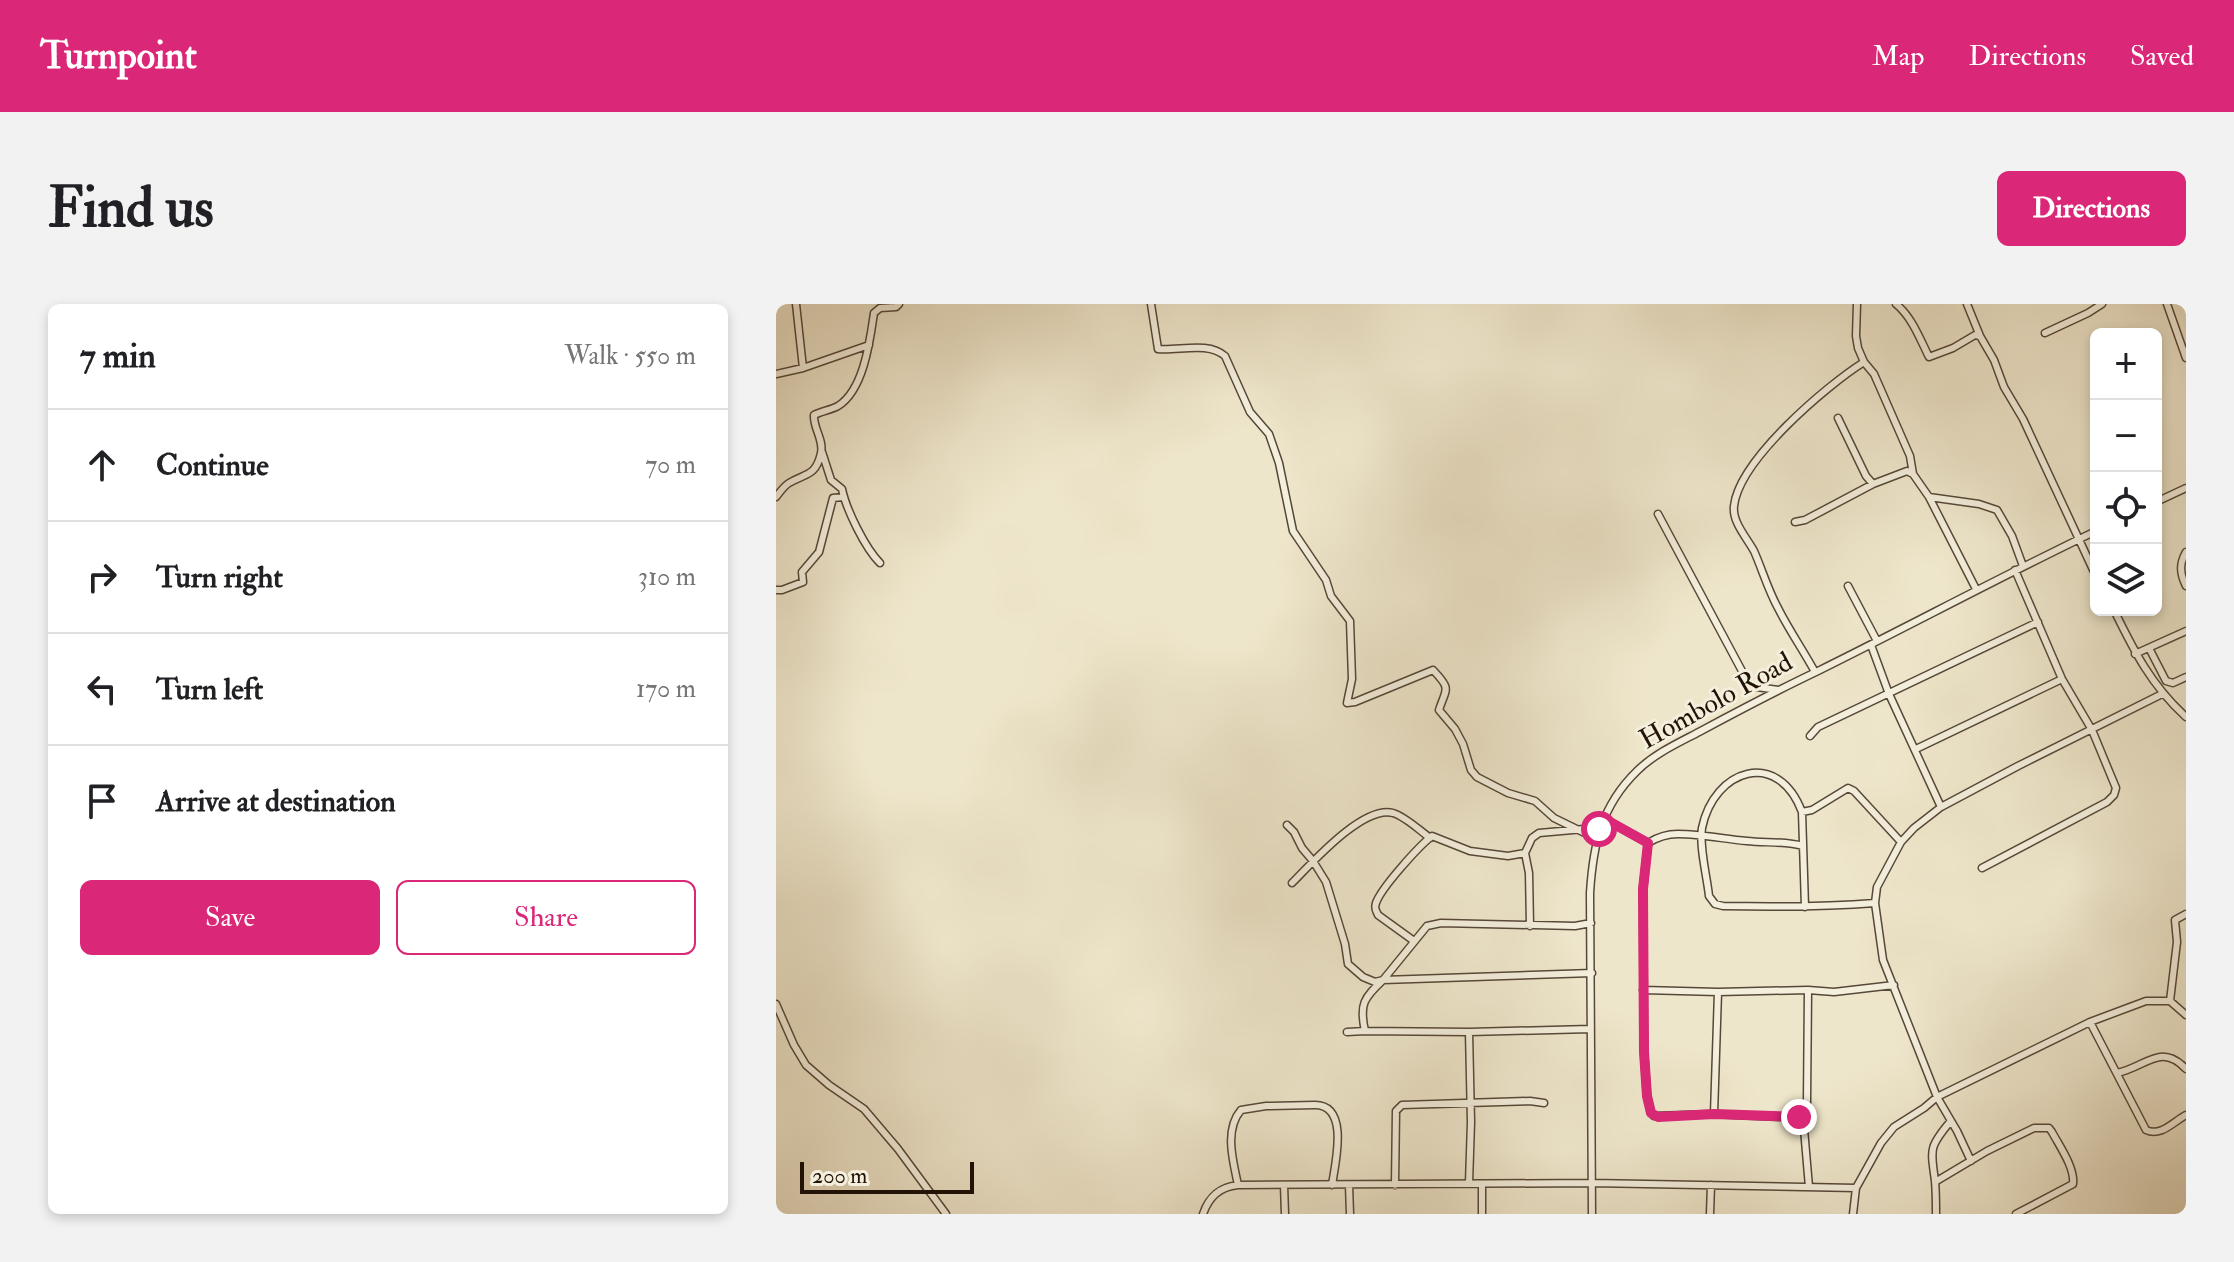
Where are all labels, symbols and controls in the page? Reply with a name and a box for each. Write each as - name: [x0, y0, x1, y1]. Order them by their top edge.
- text: Turnpoint: [40, 32, 197, 80]
- text: Map: [1872, 39, 1925, 74]
- text: Directions: [1969, 39, 2086, 74]
- text: Saved: [2130, 39, 2194, 74]
- button: Directions: [1997, 171, 2186, 246]
- text: Find us: [48, 173, 214, 244]
- map controls: [2090, 328, 2162, 616]
- button: +: [2090, 328, 2162, 400]
- text: 7 min: [80, 335, 156, 378]
- text: Walk · 550 m: [564, 340, 696, 372]
- button: −: [2090, 400, 2162, 472]
- icon: ahead: [80, 443, 124, 487]
- text: Continue: [156, 447, 269, 484]
- text: 70 m: [645, 449, 696, 481]
- button: locate: [2090, 472, 2162, 544]
- button: layers: [2090, 544, 2162, 616]
- icon: right: [80, 555, 124, 599]
- text: Turn right: [156, 559, 283, 596]
- text: 310 m: [638, 561, 696, 593]
- street label: Hombolo Road: [1633, 644, 1799, 757]
- icon: left: [80, 667, 124, 711]
- text: Turn left: [156, 671, 263, 708]
- text: 170 m: [636, 673, 696, 705]
- icon: arrive: [80, 779, 124, 823]
- text: Arrive at destination: [156, 783, 396, 820]
- route start: [1581, 811, 1617, 847]
- button: Save: [80, 880, 380, 955]
- button: Share: [396, 880, 696, 955]
- route end: [1781, 1099, 1817, 1135]
- scale bar: [800, 1158, 974, 1194]
- text: 200 m: [812, 1162, 867, 1190]

